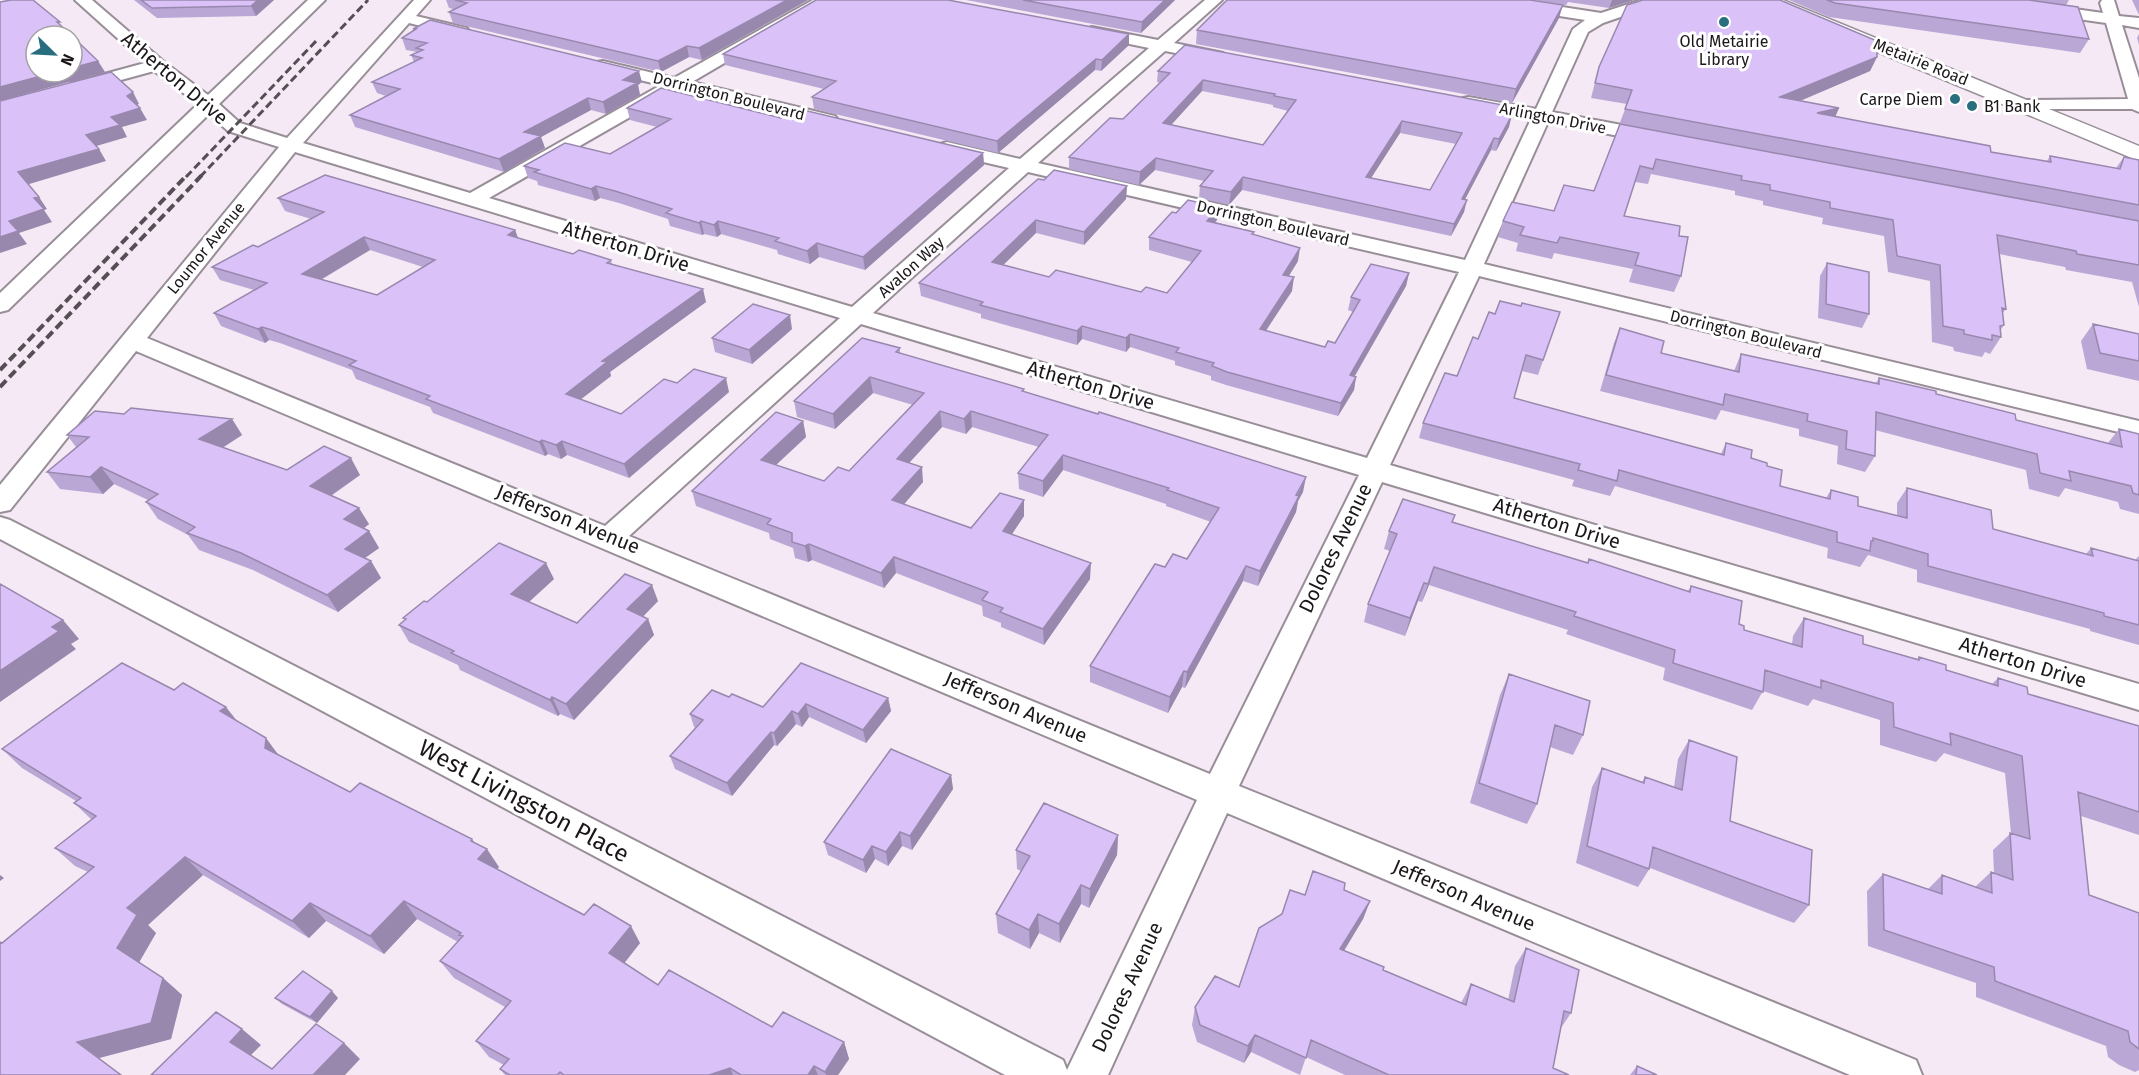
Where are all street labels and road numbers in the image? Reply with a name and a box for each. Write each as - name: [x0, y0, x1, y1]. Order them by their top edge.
- street label: Atherton Drive: [117, 27, 233, 129]
- street label: Metairie Road: [1871, 34, 1971, 90]
- street label: Dorrington Boulevard: [651, 68, 807, 124]
- street label: Arlington Drive: [1498, 98, 1608, 138]
- street label: Dorrington Boulevard: [1195, 196, 1351, 250]
- street label: Loumor Avenue: [163, 198, 249, 298]
- street label: Atherton Drive: [560, 215, 692, 277]
- street label: Avalon Way: [874, 232, 948, 301]
- street label: Dorrington Boulevard: [1668, 306, 1824, 362]
- street label: Atherton Drive: [1024, 355, 1158, 415]
- street label: Jefferson Avenue: [493, 479, 643, 559]
- street label: Dolores Avenue: [1293, 479, 1377, 617]
- street label: Atherton Drive: [1491, 492, 1623, 554]
- street label: Atherton Drive: [1957, 631, 2089, 693]
- street label: Jefferson Avenue: [941, 666, 1091, 748]
- street label: West Livingston Place: [414, 734, 634, 868]
- street label: Jefferson Avenue: [1389, 854, 1539, 936]
- street label: Dolores Avenue: [1086, 918, 1168, 1056]

